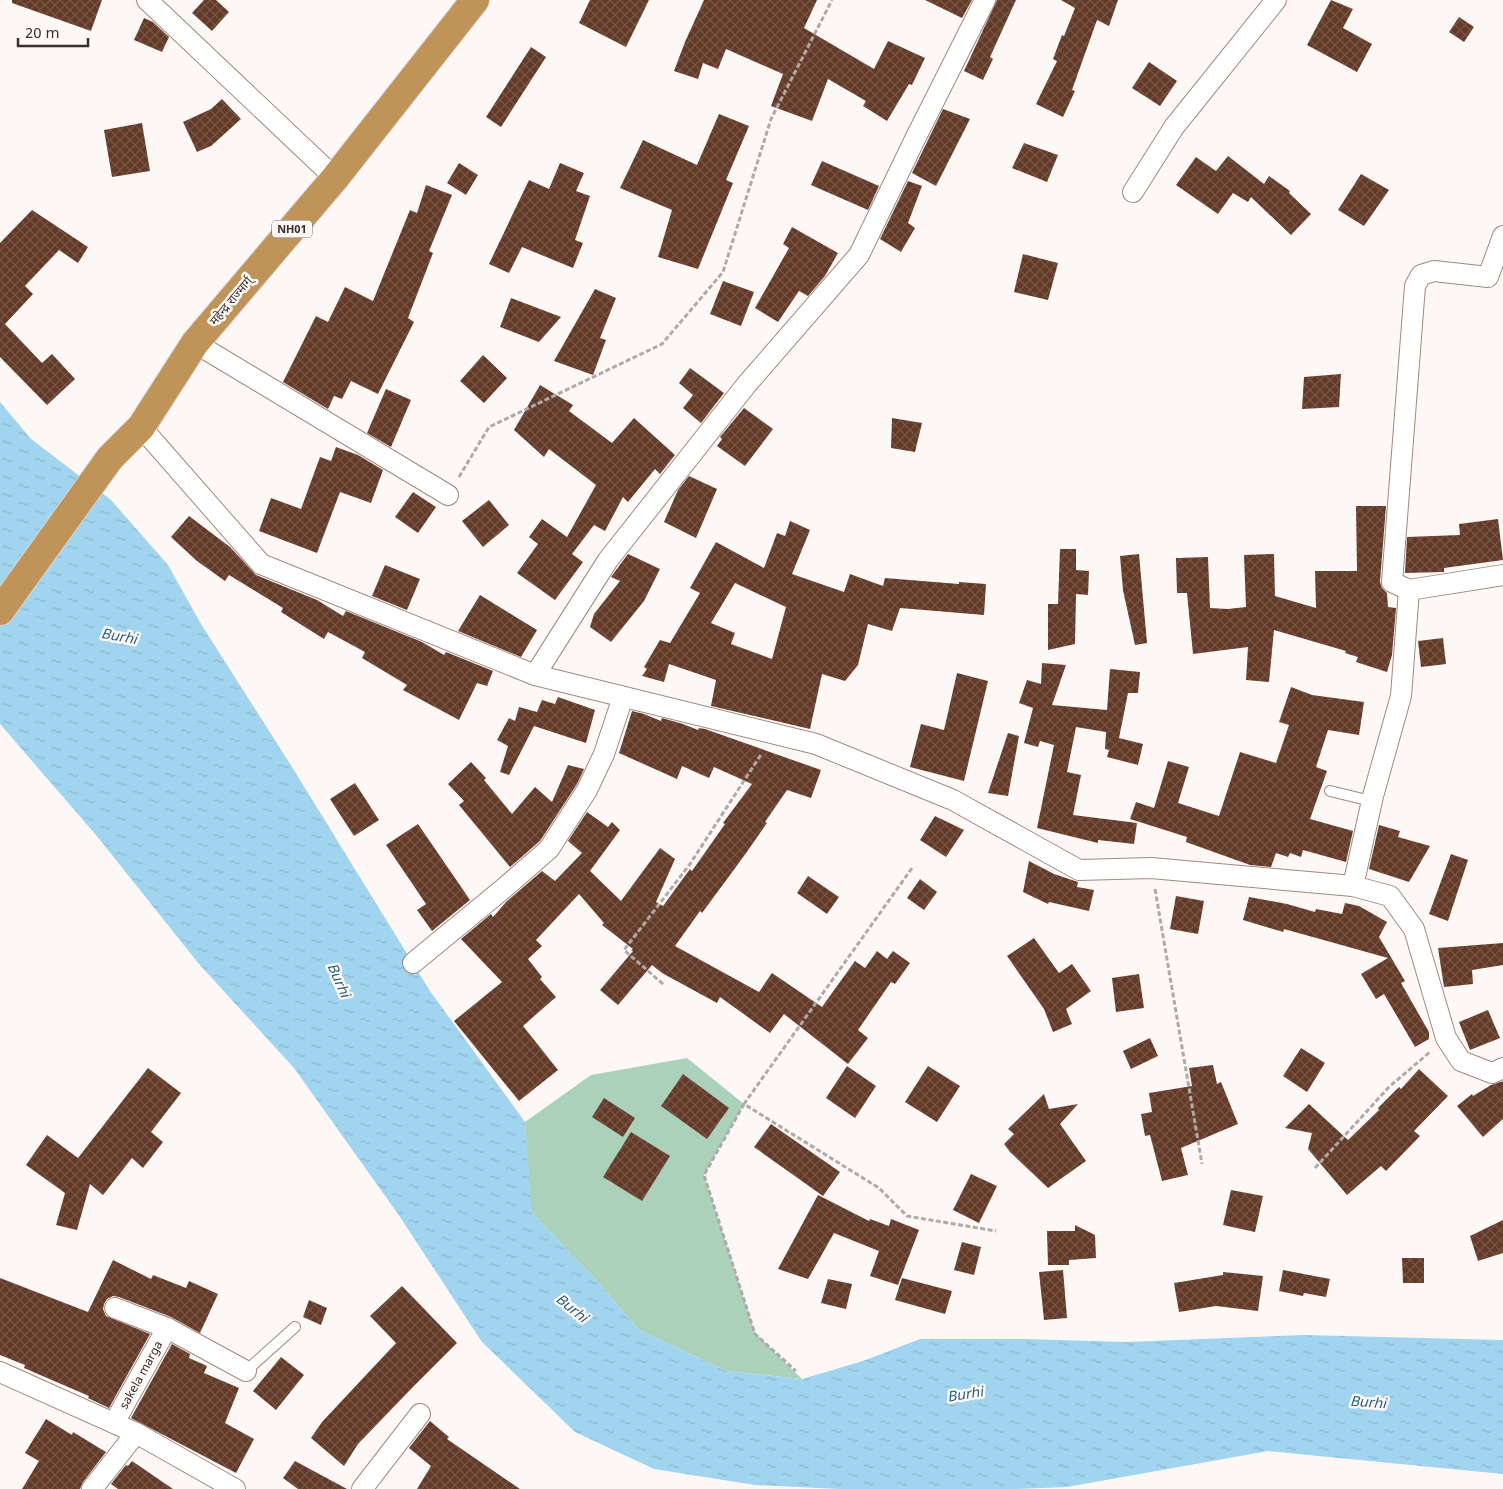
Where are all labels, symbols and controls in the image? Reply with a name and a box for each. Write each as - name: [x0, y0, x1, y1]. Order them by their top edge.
- scale bar: [18, 15, 88, 47]
- text: 20 m: [25, 25, 59, 44]
- road number: NH01: [272, 220, 312, 238]
- street label: महेन्द्र राज्मार्ग्: [206, 272, 258, 329]
- water label: Burhi: [99, 625, 140, 650]
- water label: Burhi: [322, 960, 355, 1003]
- water label: Burhi: [551, 1291, 593, 1329]
- street label: sakela marga: [117, 1339, 167, 1412]
- water label: Burhi: [946, 1383, 987, 1408]
- water label: Burhi: [1349, 1393, 1389, 1414]

